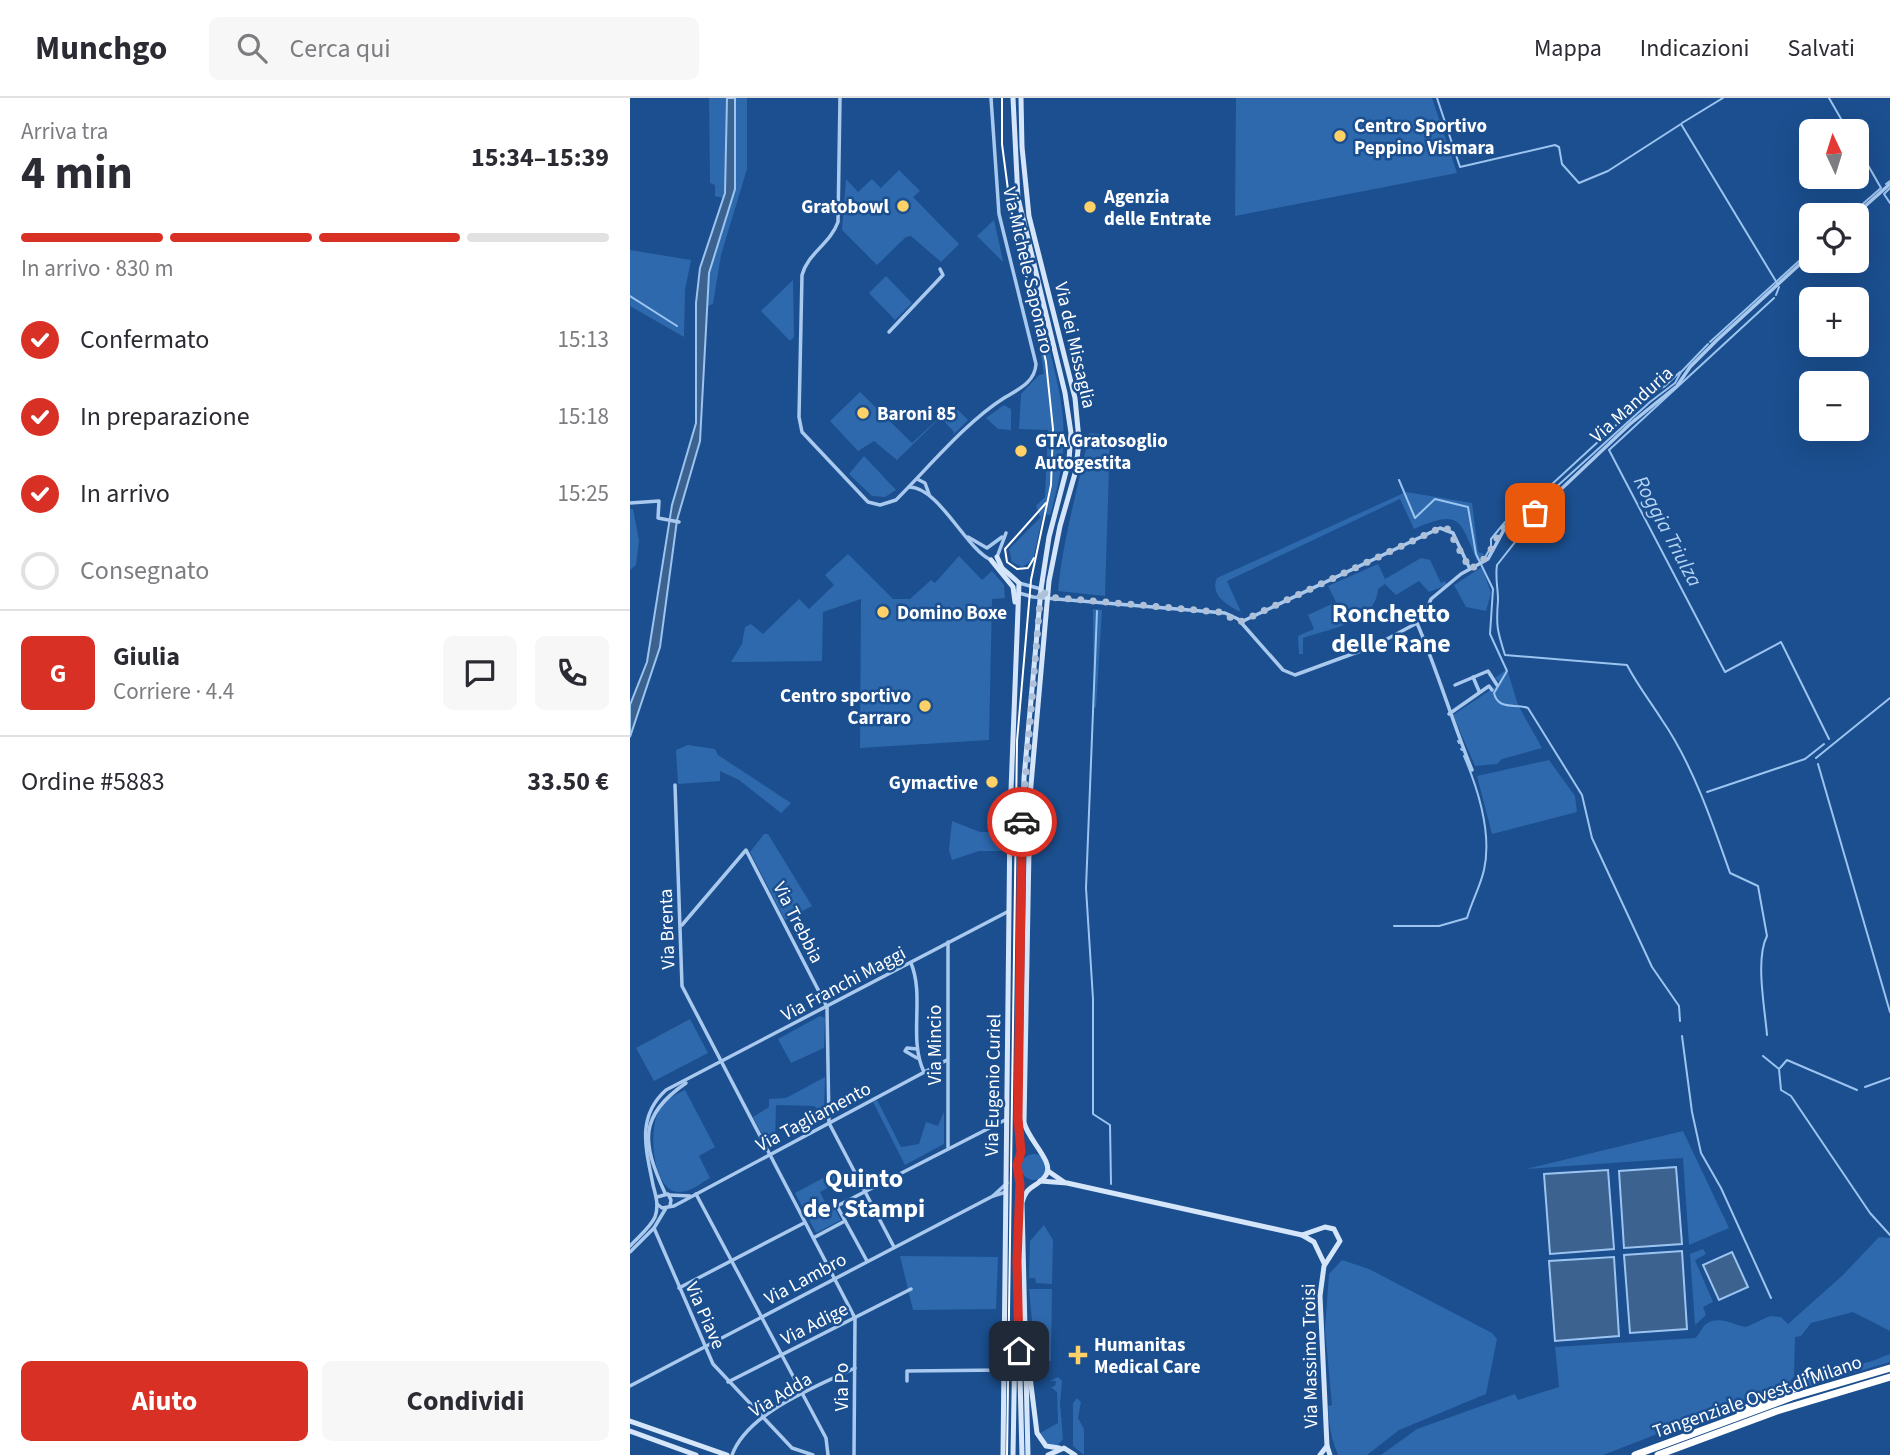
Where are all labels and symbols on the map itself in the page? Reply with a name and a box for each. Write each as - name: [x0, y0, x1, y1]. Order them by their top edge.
- place label: Centro Sportivo Peppino Vismara: [1354, 113, 1495, 162]
- north arrow: [1799, 119, 1869, 189]
- marker: Centro Sportivo Peppino Vismara: [1332, 128, 1348, 144]
- street label: Via Michele Saponaro: [995, 184, 1060, 356]
- place label: Agenzia delle Entrate: [1103, 184, 1211, 233]
- place label: Gratobowl: [801, 194, 890, 221]
- marker: Gratobowl: [895, 198, 911, 214]
- marker: Agenzia delle Entrate: [1082, 199, 1098, 215]
- street label: Via dei Missaglia: [1047, 279, 1102, 411]
- street label: Via Manduria: [1585, 361, 1679, 450]
- place label: Baroni 85: [877, 401, 956, 428]
- marker: Baroni 85: [855, 405, 871, 421]
- place label: GTA Gratosoglio Autogestita: [1034, 428, 1168, 477]
- marker: GTA Gratosoglio Autogestita: [1013, 443, 1029, 459]
- water label: Roggia Triulza: [1626, 470, 1710, 592]
- pin: [1505, 483, 1565, 543]
- district label: Ronchetto delle Rane: [1331, 595, 1451, 662]
- place label: Domino Boxe: [897, 600, 1007, 627]
- marker: Domino Boxe: [875, 604, 891, 620]
- place label: Centro sportivo Carraro: [780, 683, 911, 732]
- marker: Centro sportivo Carraro: [917, 698, 933, 714]
- place label: Gymactive: [889, 770, 978, 797]
- marker: Gymactive: [984, 774, 1000, 790]
- courier: [987, 787, 1057, 857]
- street label: Via Trebbia: [766, 877, 830, 968]
- street label: Via Brenta: [653, 888, 682, 970]
- street label: Via Franchi Maggi: [777, 940, 911, 1029]
- street label: Via Mincio: [922, 1005, 949, 1085]
- street label: Via Eugenio Curiel: [979, 1013, 1008, 1157]
- street label: Via Tagliamento: [751, 1076, 876, 1159]
- district label: Quinto de' Stampi: [803, 1160, 925, 1227]
- street label: Via Lambro: [760, 1246, 852, 1312]
- street label: Via Piave: [678, 1278, 731, 1354]
- street label: Via Massimo Troisi: [1296, 1283, 1325, 1429]
- street label: Via Adige: [776, 1296, 853, 1353]
- pin: [989, 1321, 1049, 1381]
- place label: Humanitas Medical Care: [1094, 1332, 1201, 1381]
- marker: Humanitas Medical Care: [1068, 1345, 1088, 1365]
- street label: Tangenziale Ovest di Milano: [1649, 1349, 1866, 1446]
- street label: Via Po: [829, 1363, 856, 1411]
- street label: Via Adda: [744, 1366, 817, 1425]

